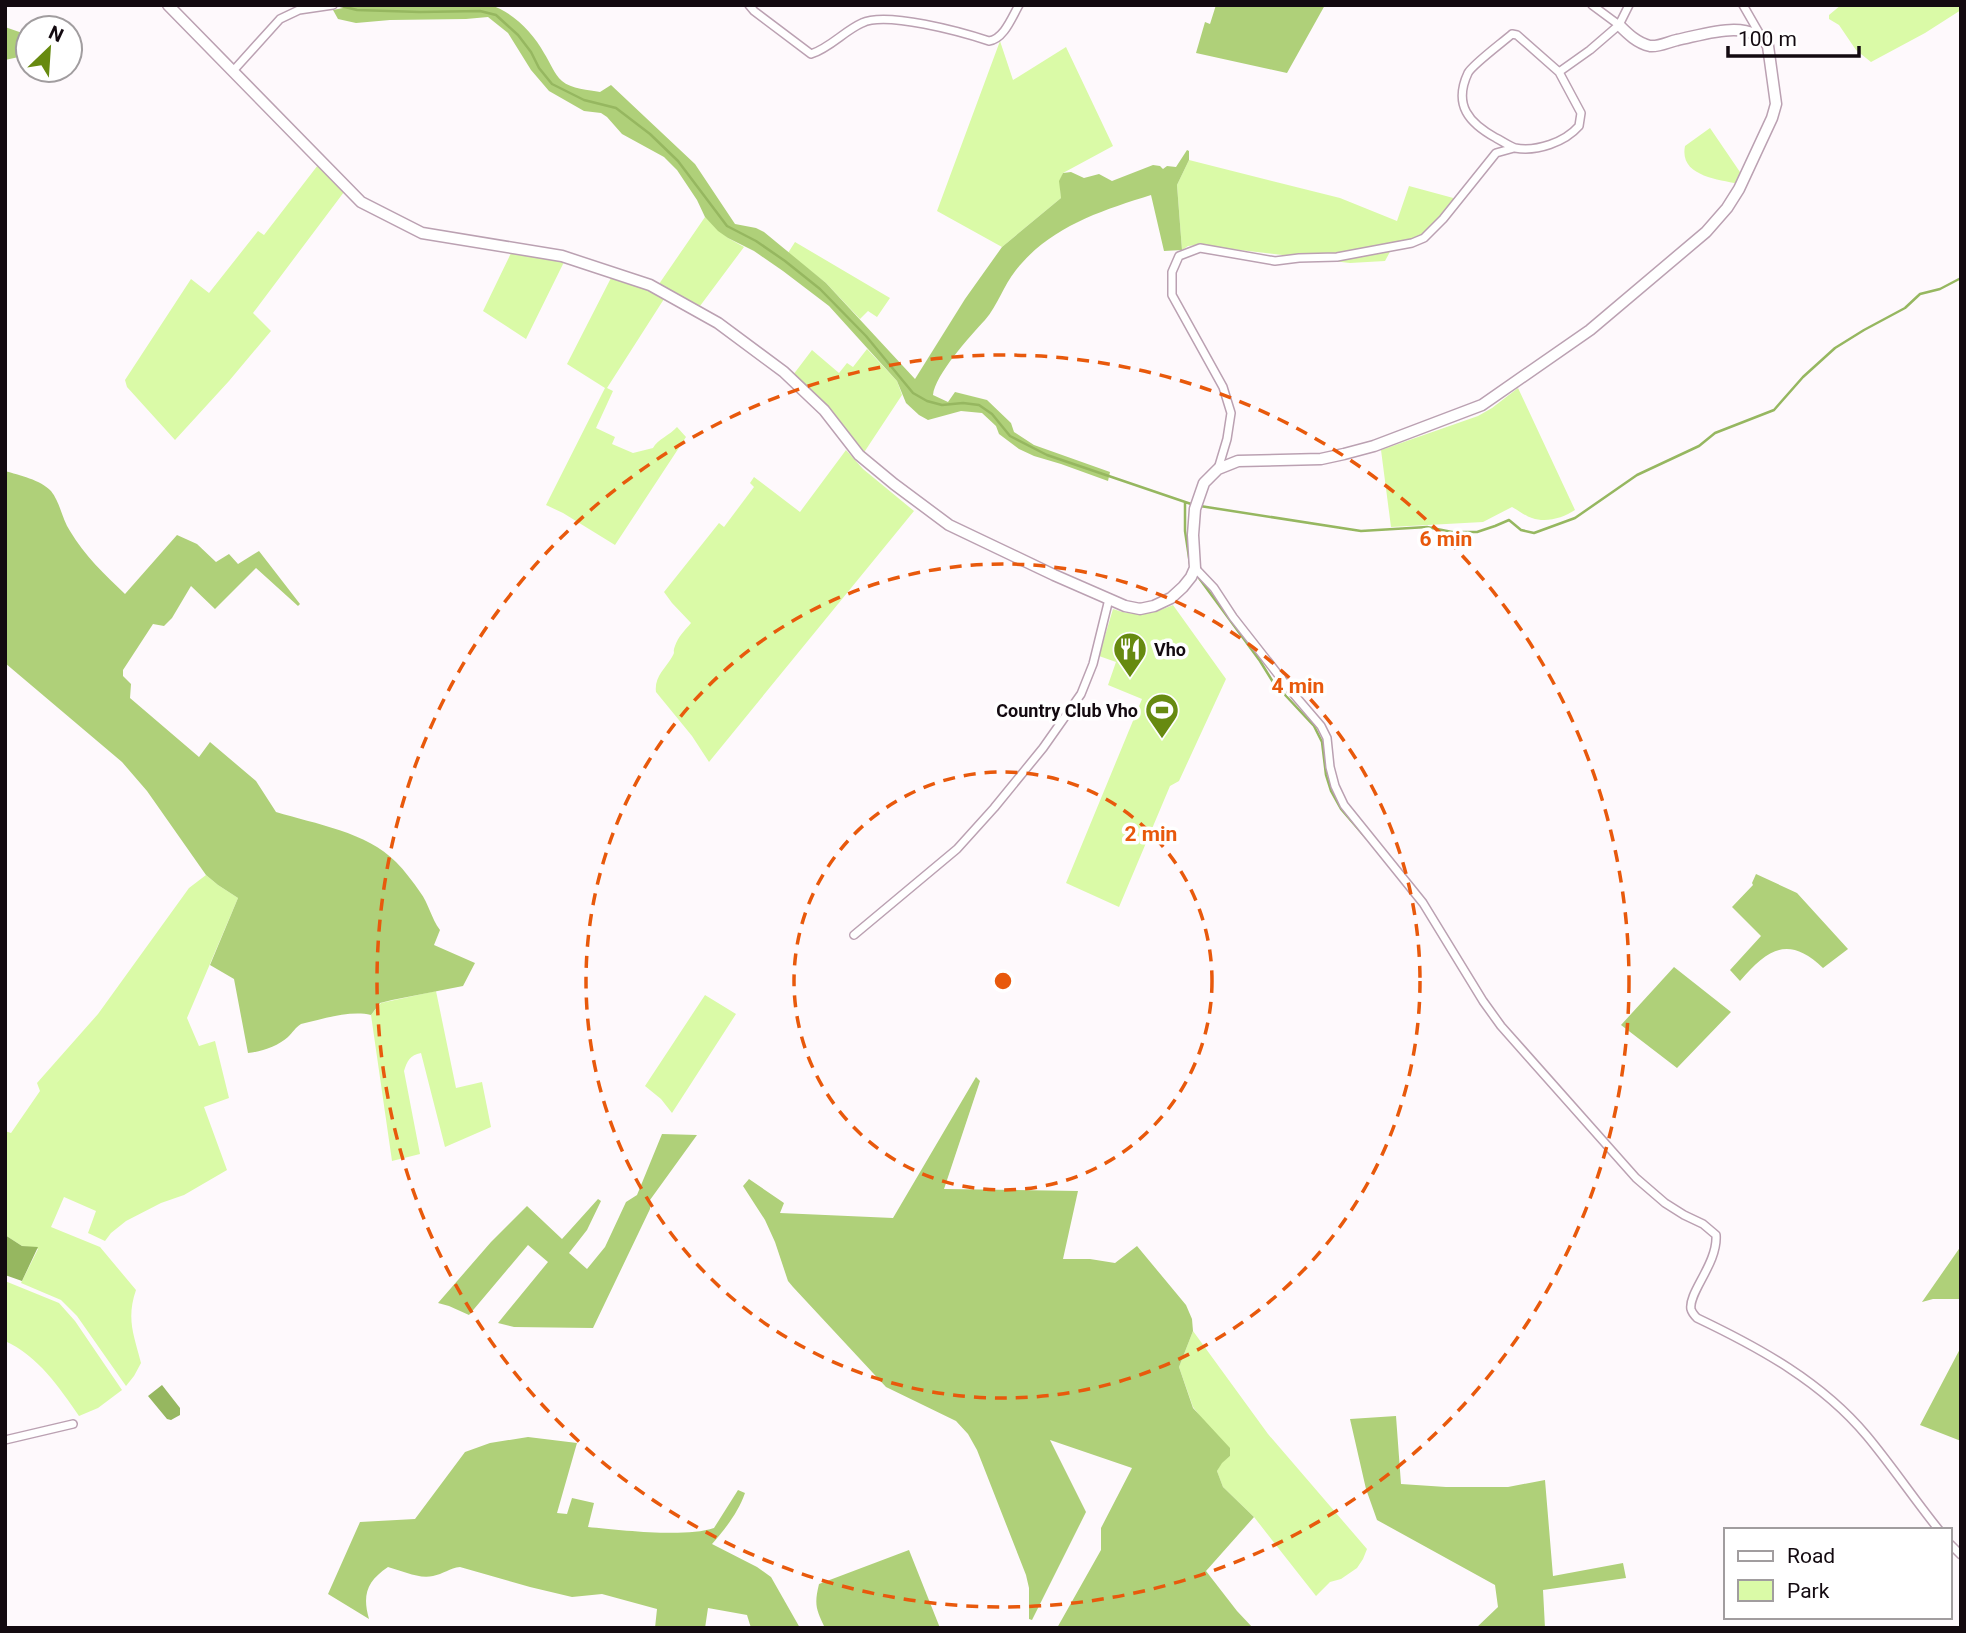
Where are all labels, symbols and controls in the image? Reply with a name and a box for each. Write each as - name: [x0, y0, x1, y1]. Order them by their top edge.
- north arrow: [14, 14, 84, 84]
- scale bar: [1728, 14, 1859, 58]
- text: N: [45, 21, 67, 47]
- text: 100 m: [1738, 27, 1797, 51]
- text: 6 min: [1420, 527, 1472, 551]
- restaurant icon: Vho: [1111, 630, 1149, 679]
- place label: Vho: [1154, 639, 1186, 660]
- text: 4 min: [1272, 674, 1324, 698]
- sports icon: Country Club Vho: [1143, 691, 1181, 740]
- place label: Country Club Vho: [996, 700, 1138, 721]
- text: 2 min: [1125, 822, 1177, 846]
- centre of rings: [991, 969, 1015, 993]
- legend: [1724, 1528, 1952, 1619]
- text: Road: [1787, 1544, 1835, 1568]
- text: Park: [1787, 1579, 1830, 1603]

